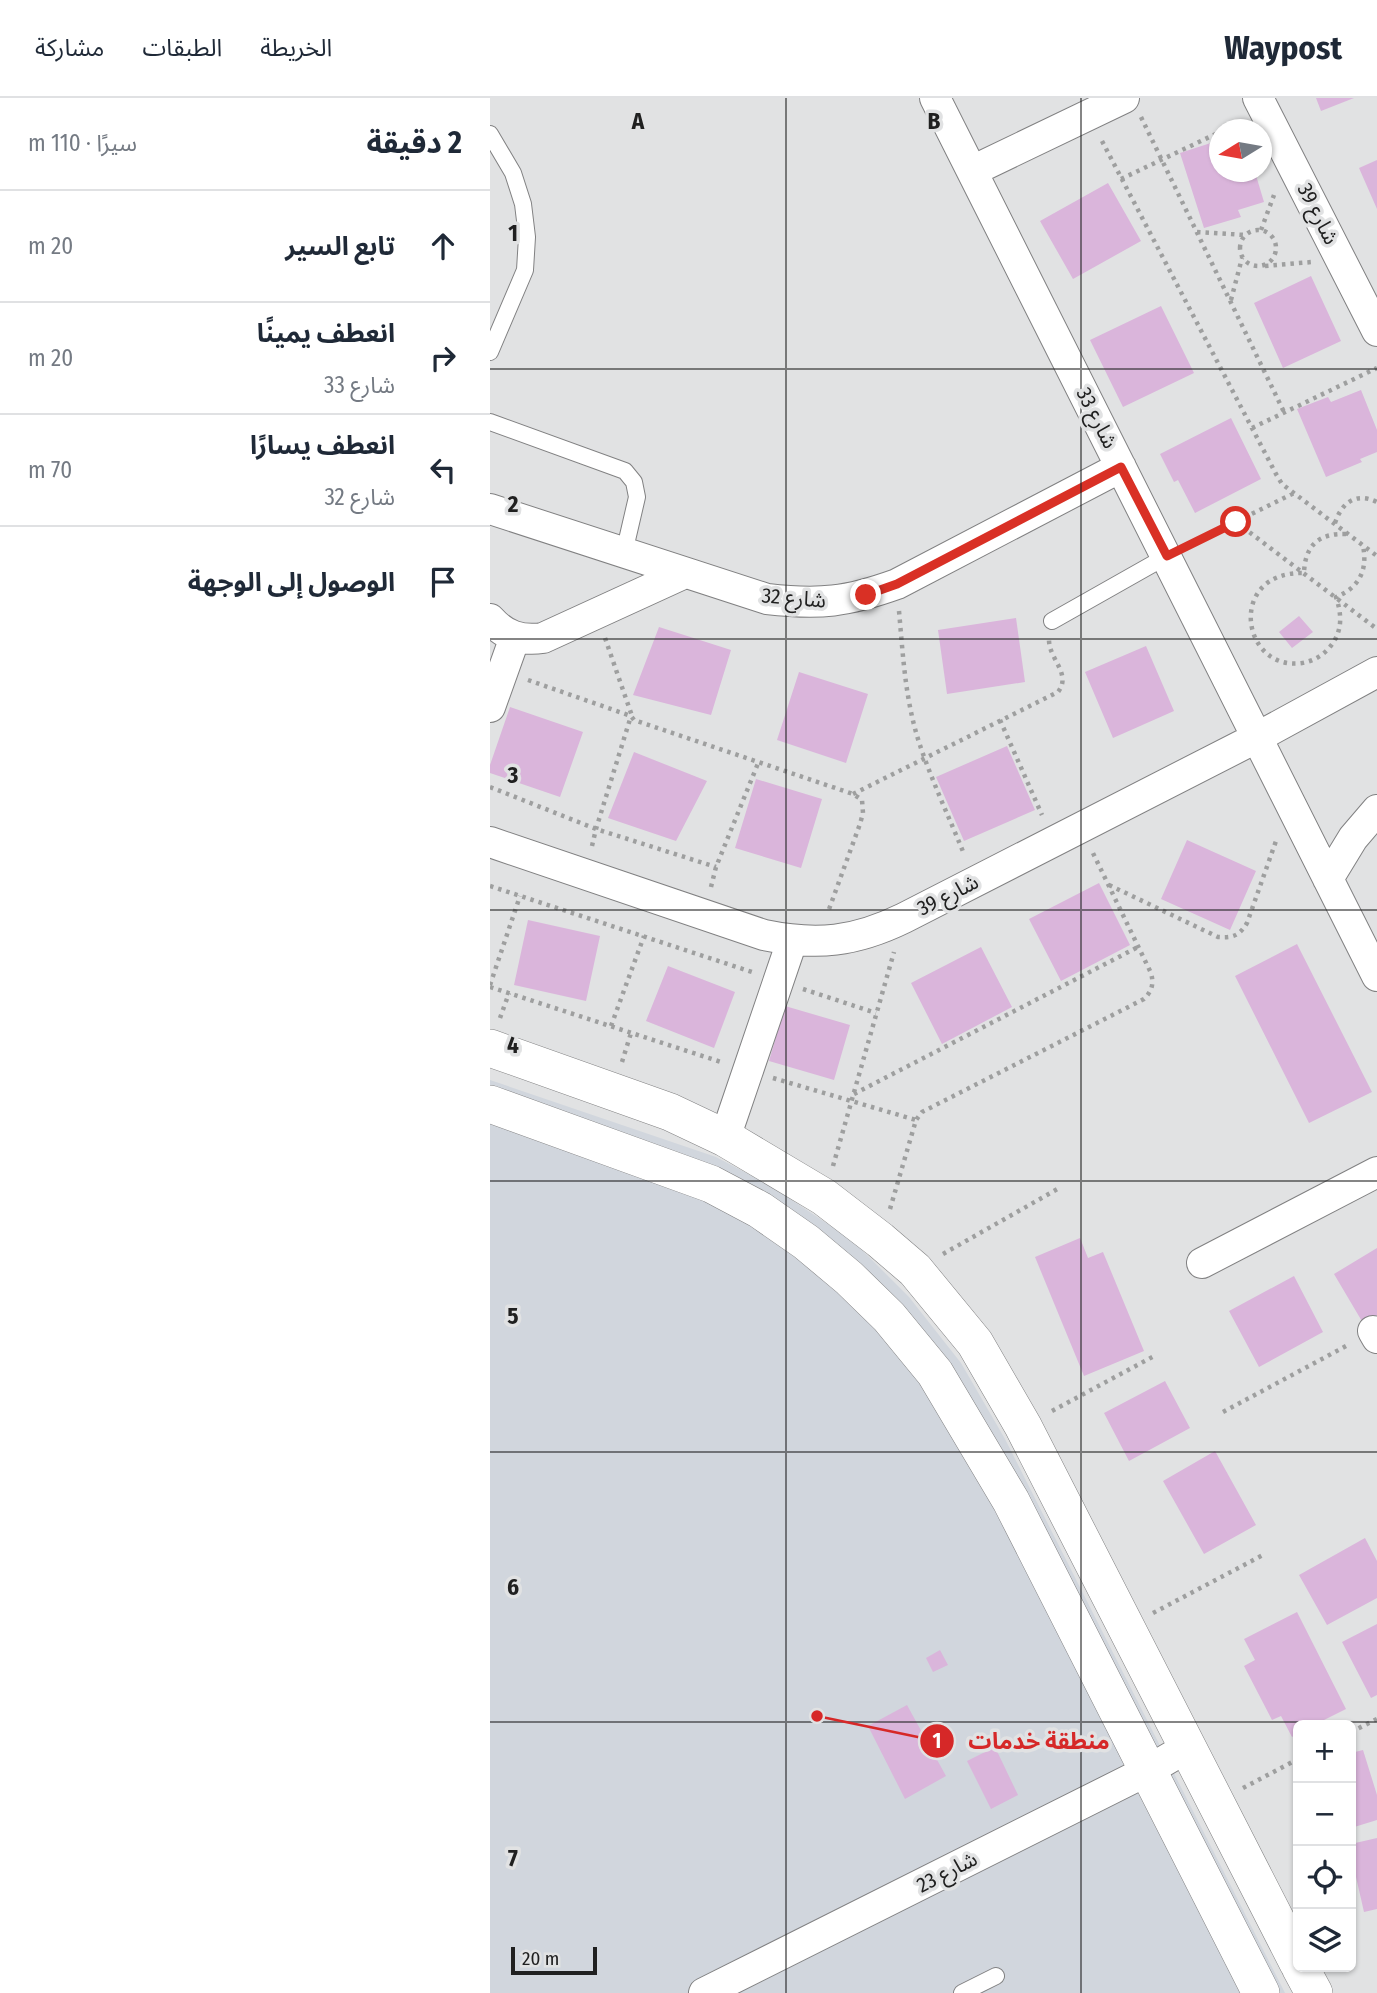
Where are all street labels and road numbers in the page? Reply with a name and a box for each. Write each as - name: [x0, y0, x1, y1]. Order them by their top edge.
- street label: شارع 39: [1290, 179, 1344, 250]
- street label: شارع 33: [1069, 383, 1123, 454]
- street label: شارع 32: [761, 582, 827, 616]
- street label: شارع 39: [913, 869, 984, 923]
- street label: شارع 23: [912, 1846, 983, 1900]

